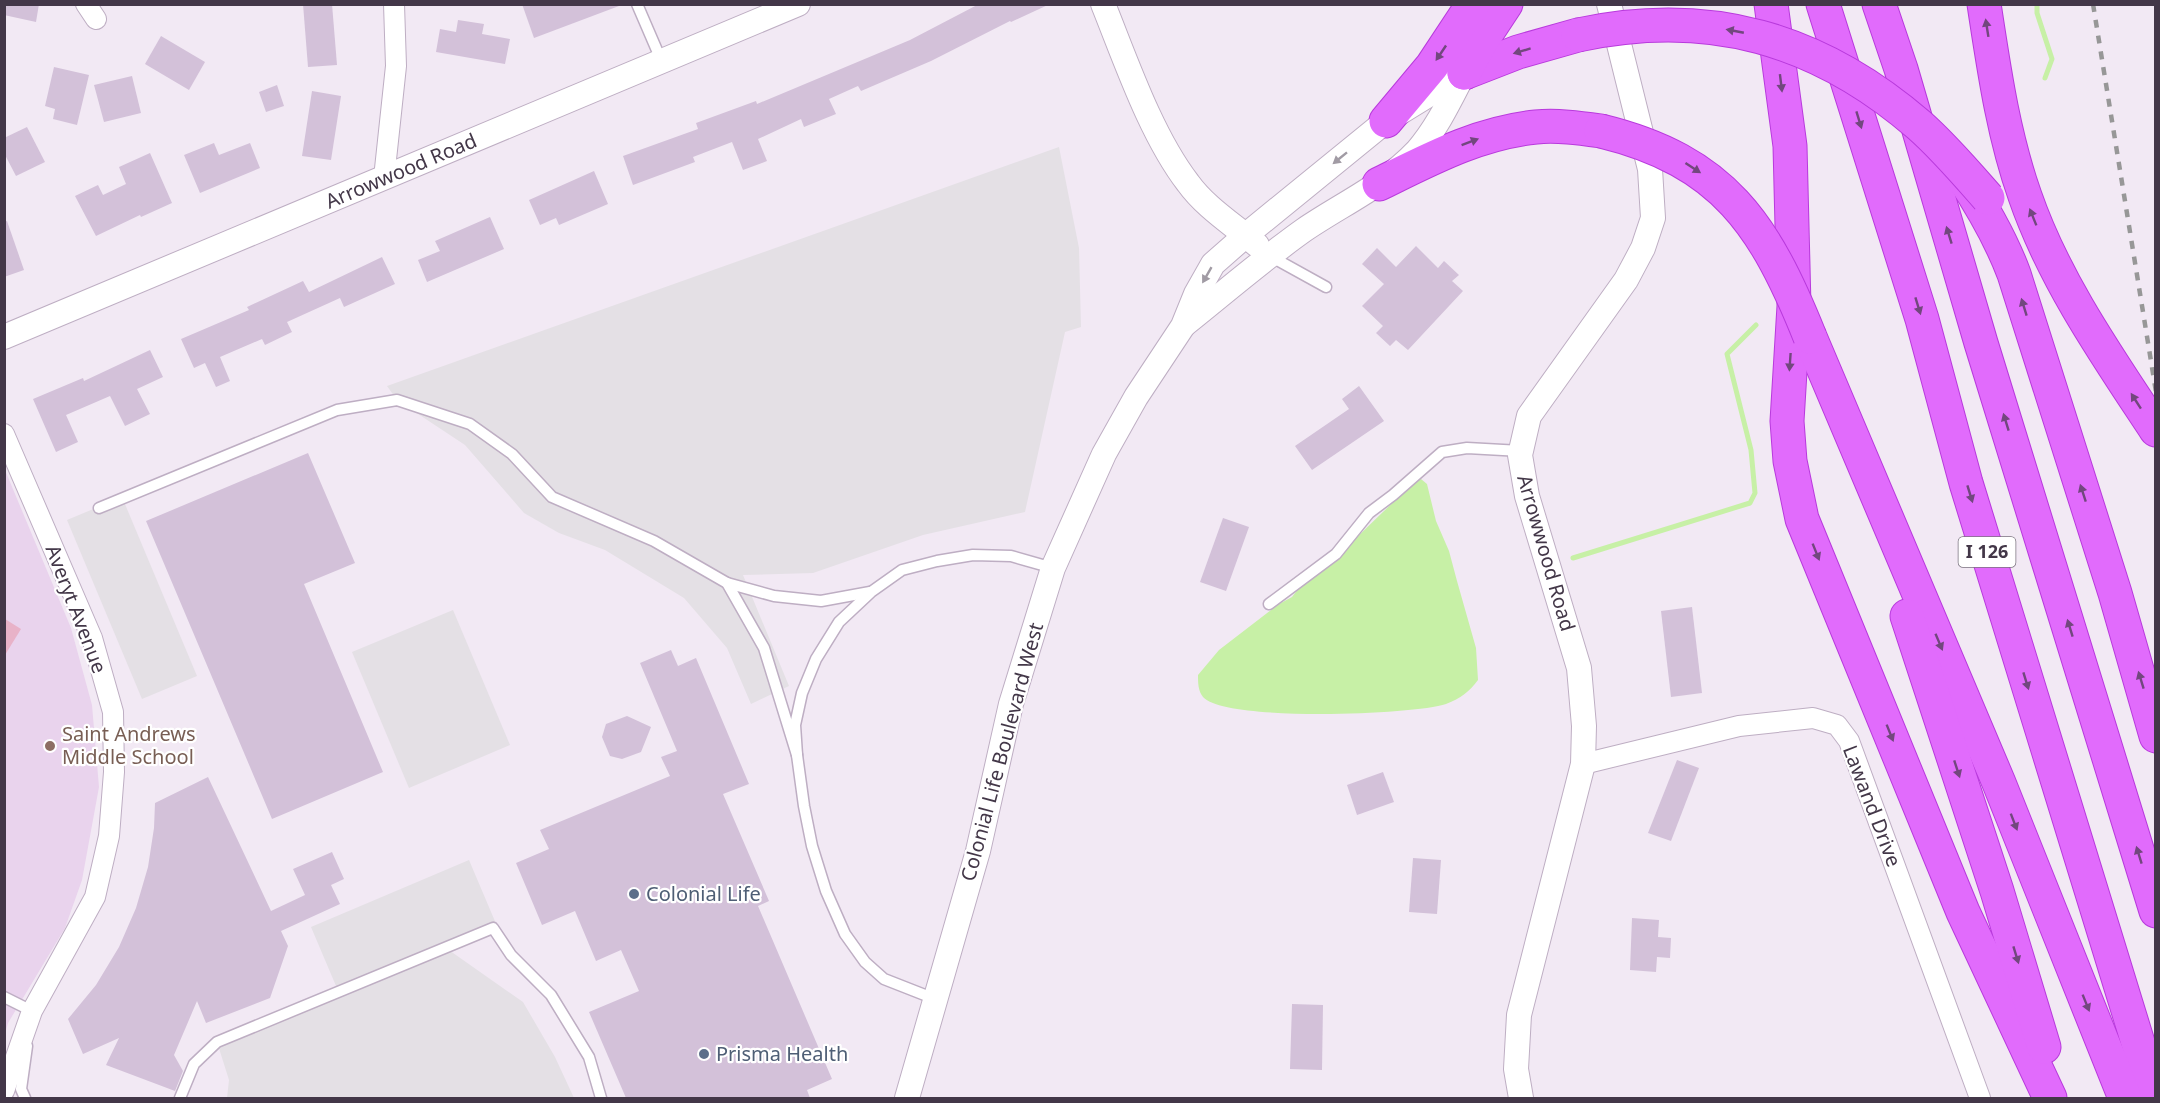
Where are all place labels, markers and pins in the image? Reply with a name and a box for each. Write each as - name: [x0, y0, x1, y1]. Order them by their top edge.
- place label: Saint Andrews Middle School: [62, 720, 196, 770]
- marker: Saint Andrews Middle School: [43, 739, 57, 753]
- place label: Colonial Life: [646, 880, 761, 907]
- marker: Colonial Life: [627, 887, 641, 901]
- place label: Prisma Health: [716, 1040, 848, 1067]
- marker: Prisma Health: [697, 1047, 711, 1061]

